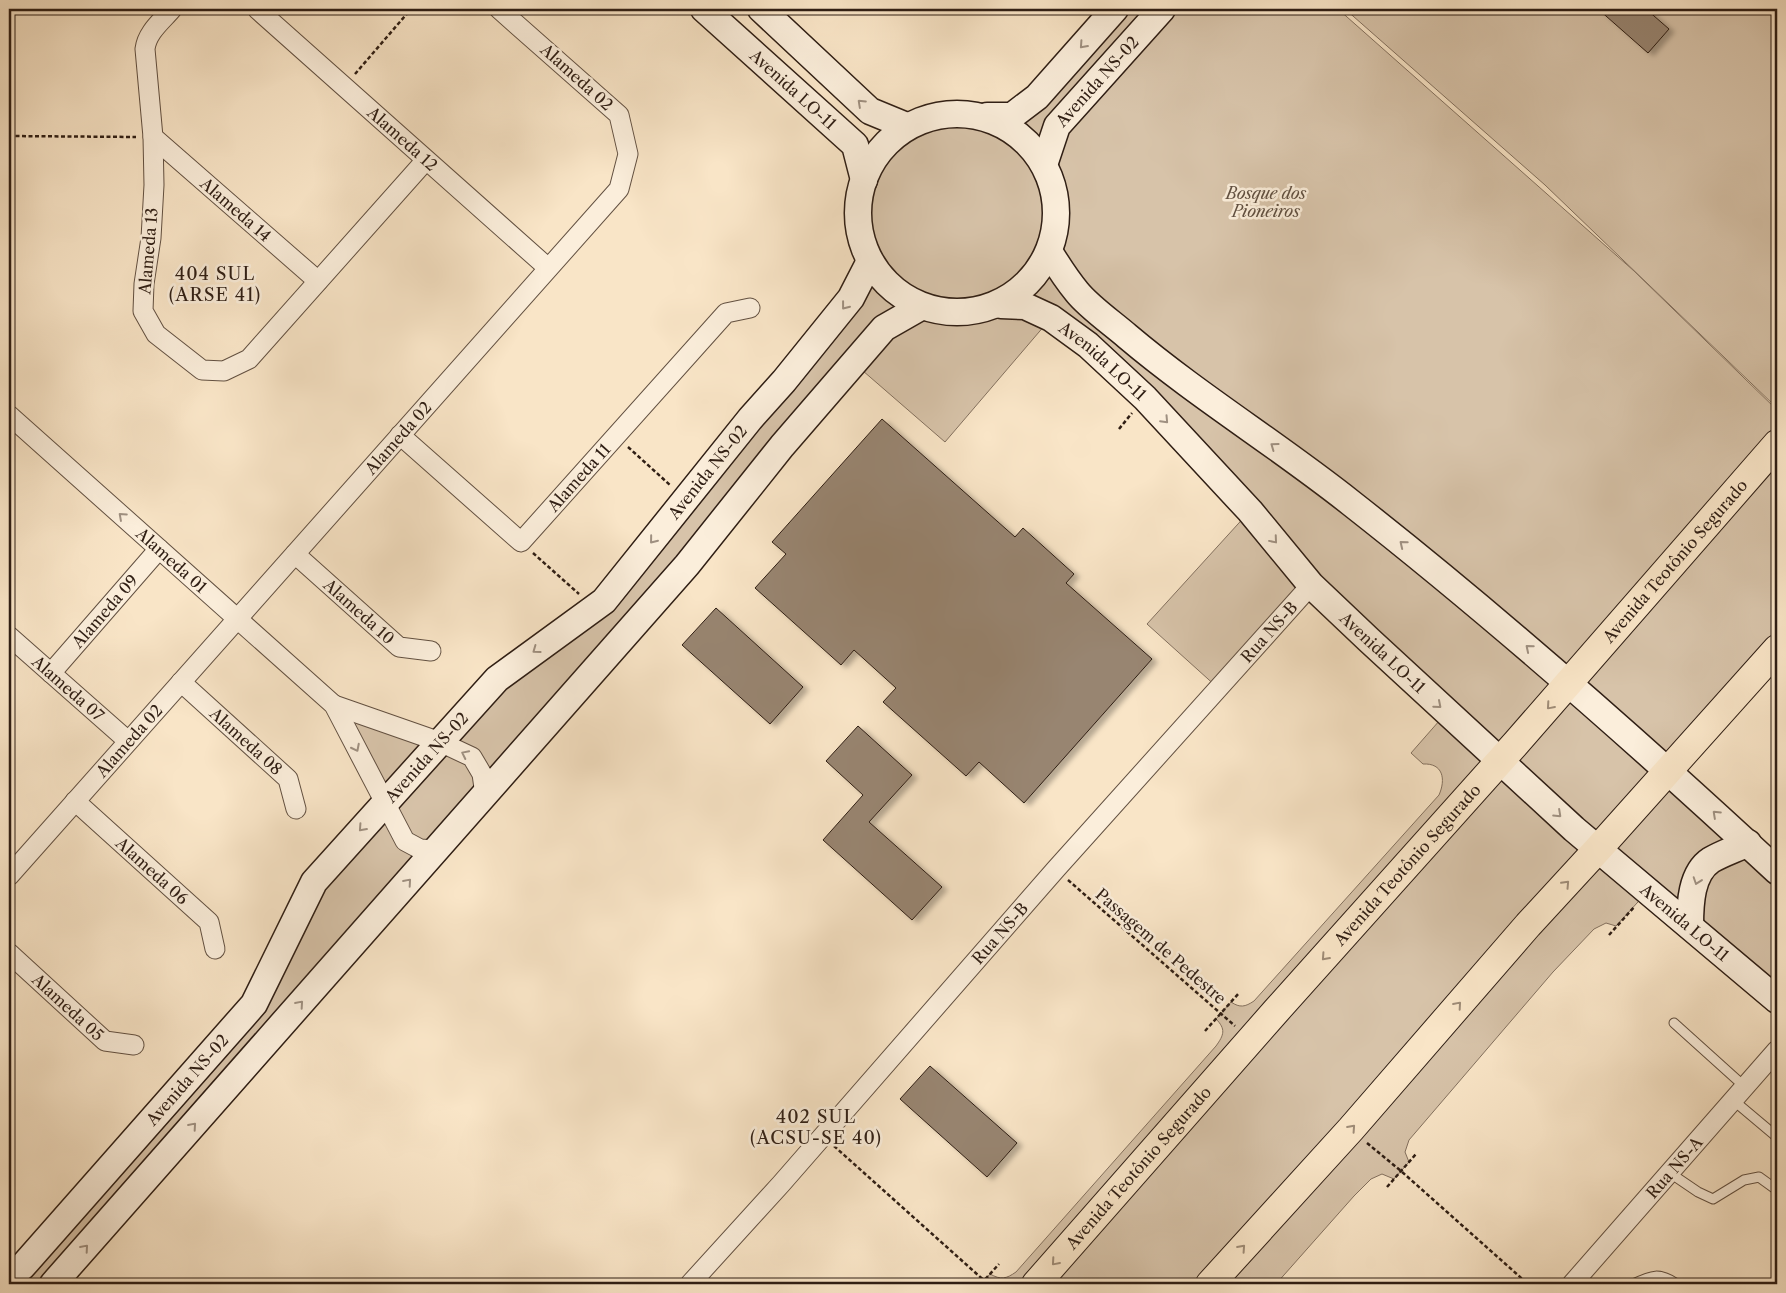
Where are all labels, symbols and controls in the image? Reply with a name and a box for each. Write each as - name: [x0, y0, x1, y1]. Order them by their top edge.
- street label: Avenida NS-02: [1051, 32, 1143, 131]
- street label: Alameda 02: [536, 39, 617, 115]
- one-way arrow: [1080, 40, 1089, 49]
- street label: Avenida LO-11: [745, 45, 841, 134]
- one-way arrow: [858, 100, 867, 109]
- street label: Alameda 12: [363, 102, 442, 175]
- street label: Alameda 14: [196, 172, 275, 246]
- park label: Bosque dos Pioneiros: [1224, 183, 1306, 221]
- street label: Alameda 13: [134, 207, 162, 296]
- district label: 404 SUL (ARSE 41): [169, 263, 261, 306]
- one-way arrow: [843, 300, 851, 309]
- street label: Avenida LO-11: [1054, 317, 1151, 405]
- street label: Alameda 02: [360, 397, 436, 479]
- one-way arrow: [1159, 414, 1168, 423]
- street label: Avenida NS-02: [663, 421, 751, 524]
- street label: Alameda 11: [542, 439, 615, 517]
- one-way arrow: [1270, 443, 1280, 452]
- street label: Avenida Teotônio Segurado: [1598, 475, 1752, 647]
- one-way arrow: [119, 513, 128, 522]
- street label: Alameda 01: [131, 523, 211, 597]
- one-way arrow: [650, 534, 659, 543]
- one-way arrow: [1268, 535, 1277, 544]
- one-way arrow: [1400, 541, 1409, 550]
- street label: Alameda 09: [67, 570, 142, 653]
- street label: Alameda 10: [319, 574, 399, 648]
- street label: Rua NS-B: [1236, 597, 1301, 667]
- street label: Avenida LO-11: [1335, 607, 1430, 697]
- one-way arrow: [532, 644, 542, 653]
- one-way arrow: [1525, 645, 1534, 654]
- street label: Alameda 07: [27, 651, 108, 725]
- one-way arrow: [1433, 699, 1442, 708]
- street label: Alameda 02: [91, 700, 167, 782]
- one-way arrow: [1547, 700, 1556, 709]
- street label: Alameda 08: [205, 703, 287, 779]
- street label: Avenida NS-02: [380, 708, 472, 807]
- one-way arrow: [350, 743, 360, 752]
- one-way arrow: [461, 750, 470, 760]
- street label: Avenida Teotônio Segurado: [1329, 780, 1485, 950]
- one-way arrow: [1553, 808, 1562, 817]
- one-way arrow: [1712, 811, 1721, 820]
- one-way arrow: [359, 823, 368, 832]
- street label: Alameda 06: [111, 832, 193, 909]
- one-way arrow: [1693, 876, 1703, 885]
- one-way arrow: [402, 879, 411, 888]
- street label: Avenida LO-11: [1636, 879, 1733, 965]
- one-way arrow: [1560, 880, 1569, 889]
- street label: Passagem de Pedestre: [1092, 884, 1230, 1008]
- street label: Rua NS-B: [968, 898, 1032, 968]
- one-way arrow: [1322, 951, 1330, 960]
- street label: Alameda 05: [27, 969, 108, 1045]
- one-way arrow: [294, 1000, 303, 1009]
- one-way arrow: [1453, 1002, 1462, 1011]
- street label: Avenida NS-02: [141, 1030, 233, 1130]
- street label: Avenida Teotônio Segurado: [1061, 1082, 1215, 1254]
- district label: 402 SUL (ACSU-SE 40): [750, 1106, 882, 1149]
- one-way arrow: [187, 1122, 196, 1131]
- one-way arrow: [1346, 1124, 1355, 1133]
- street label: Rua NS-A: [1642, 1131, 1707, 1202]
- one-way arrow: [79, 1244, 88, 1253]
- one-way arrow: [1237, 1245, 1246, 1254]
- one-way arrow: [1052, 1257, 1061, 1266]

